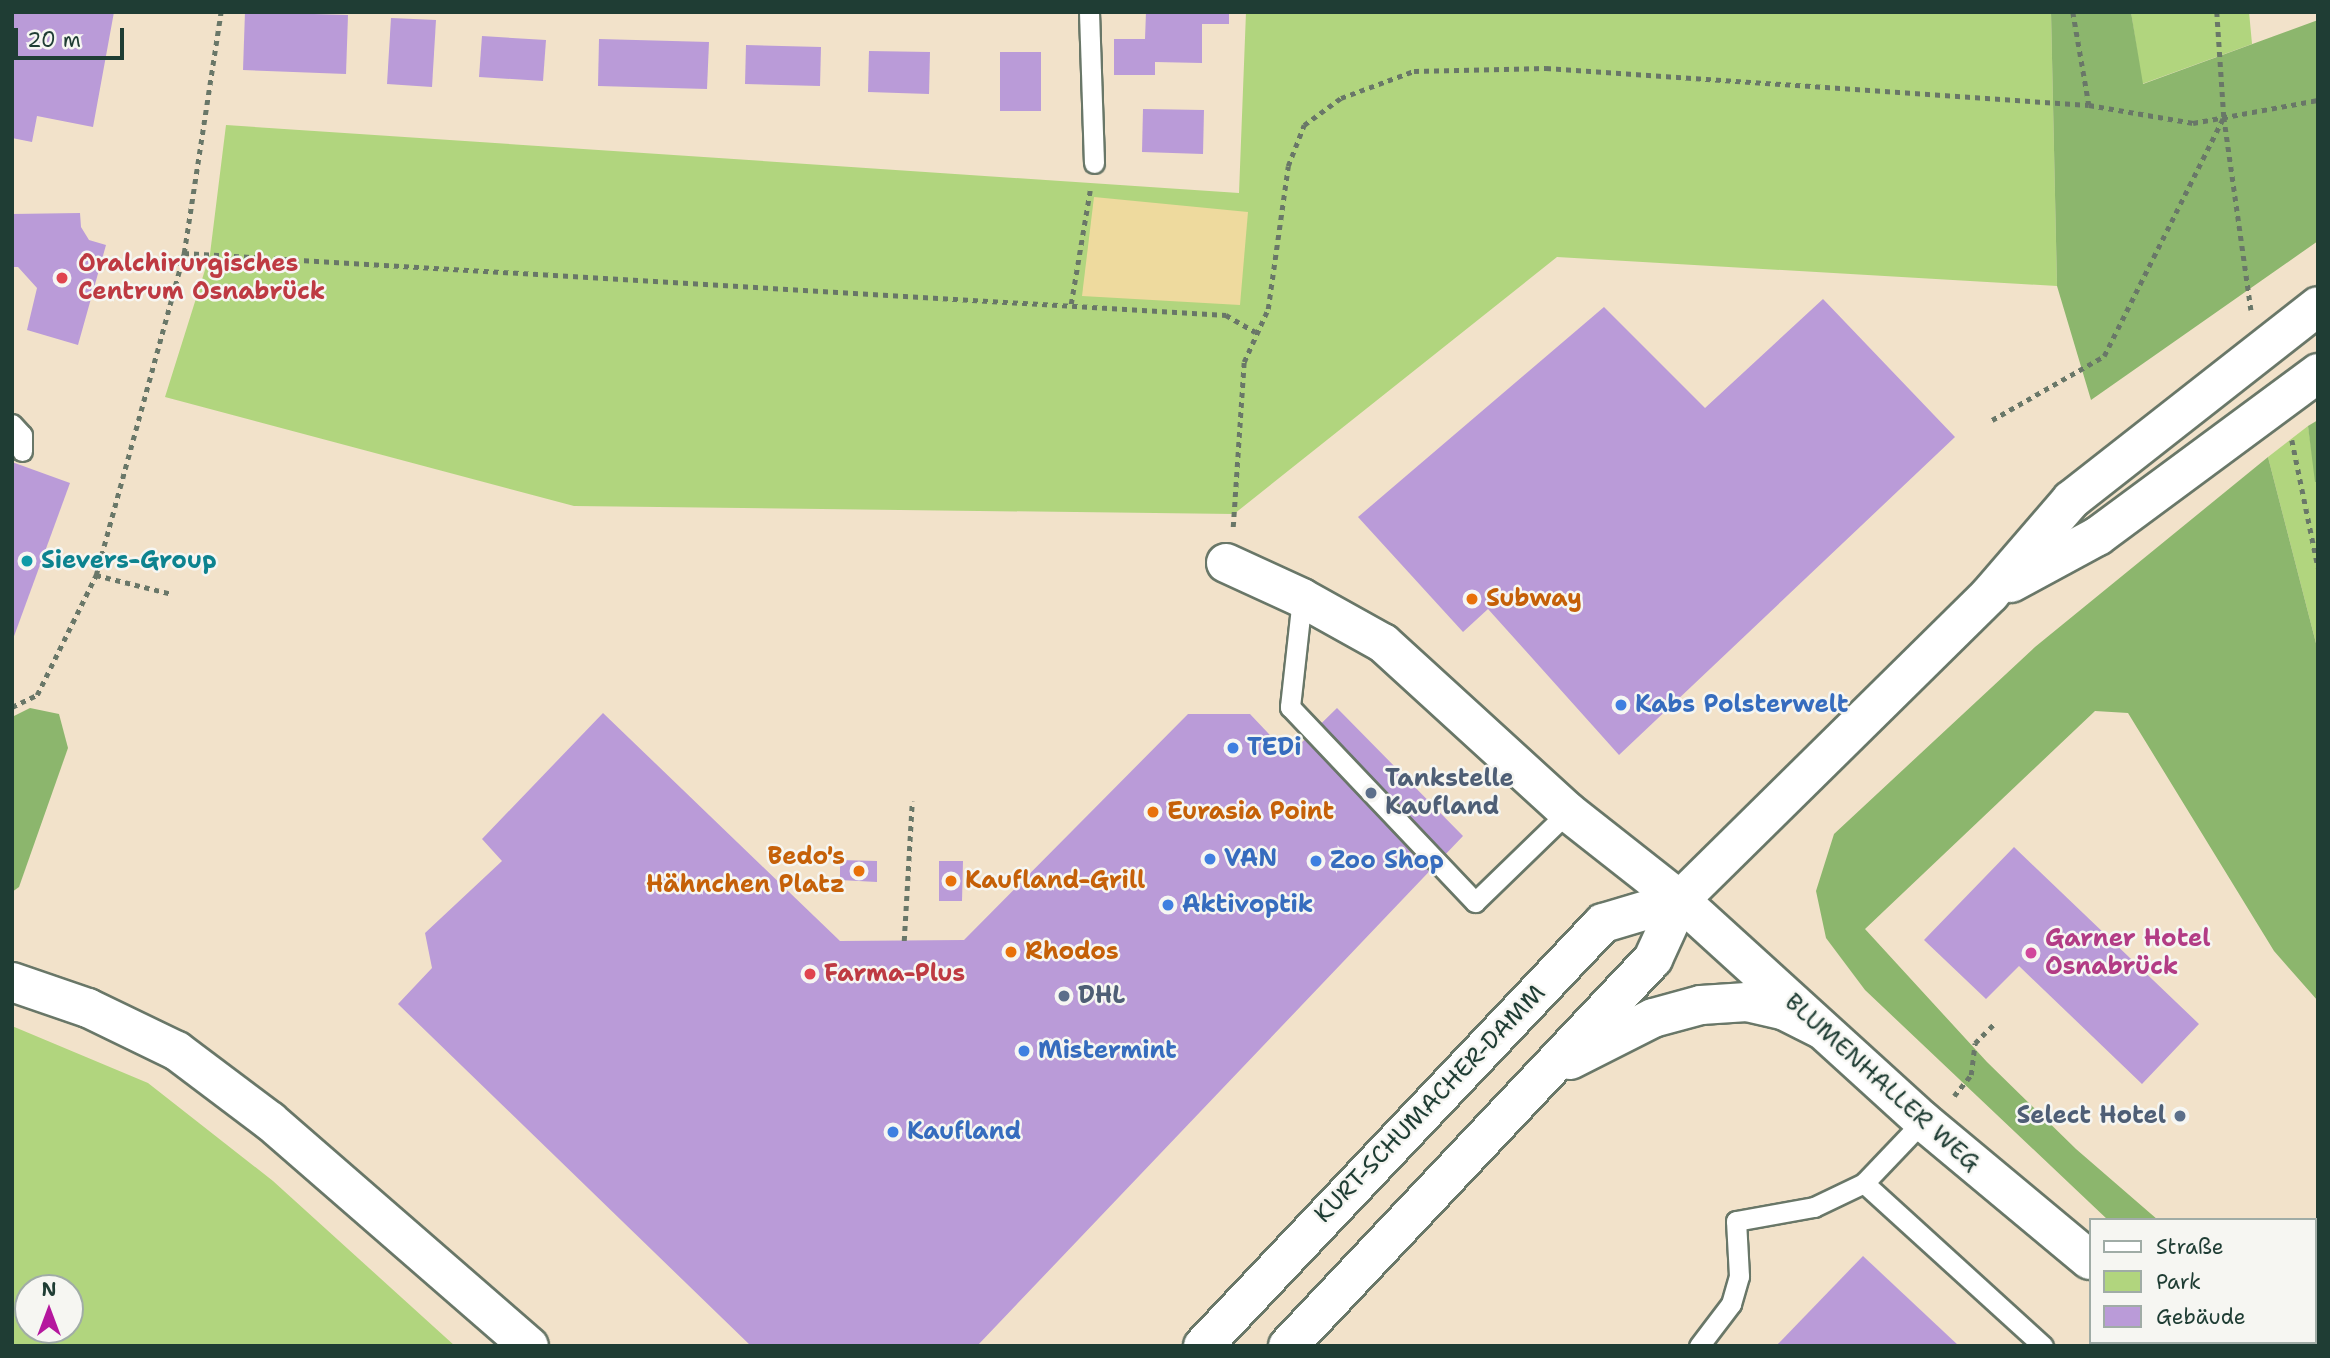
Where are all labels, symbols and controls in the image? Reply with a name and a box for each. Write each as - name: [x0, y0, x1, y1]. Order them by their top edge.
- scale bar: [18, 14, 128, 58]
- text: 20 m: [27, 26, 81, 54]
- place label: Oralchirurgisches Centrum Osnabrück: [78, 250, 325, 306]
- marker: Oralchirurgisches Centrum Osnabrück: [52, 268, 72, 288]
- place label: Sievers-Group: [41, 547, 217, 575]
- marker: Sievers-Group: [19, 553, 35, 569]
- place label: Subway: [1486, 585, 1582, 613]
- marker: Subway: [1464, 591, 1480, 607]
- place label: Kabs Polsterwelt: [1635, 691, 1848, 719]
- marker: Kabs Polsterwelt: [1613, 697, 1629, 713]
- place label: TEDi: [1247, 734, 1302, 762]
- marker: TEDi: [1225, 740, 1241, 756]
- place label: Tankstelle Kaufland: [1385, 765, 1514, 821]
- marker: Tankstelle Kaufland: [1363, 785, 1379, 801]
- place label: Eurasia Point: [1167, 798, 1334, 826]
- marker: Eurasia Point: [1145, 804, 1161, 820]
- place label: Bedo's Hähnchen Platz: [646, 843, 845, 899]
- place label: VAN: [1224, 845, 1277, 873]
- place label: Zoo Shop: [1330, 847, 1444, 875]
- marker: VAN: [1202, 851, 1218, 867]
- marker: Zoo Shop: [1308, 853, 1324, 869]
- marker: Bedo's Hähnchen Platz: [851, 863, 867, 879]
- place label: Kaufland-Grill: [965, 867, 1145, 895]
- marker: Kaufland-Grill: [943, 873, 959, 889]
- place label: Aktivoptik: [1182, 891, 1313, 919]
- marker: Aktivoptik: [1160, 897, 1176, 913]
- place label: Garner Hotel Osnabrück: [2045, 925, 2211, 981]
- place label: Rhodos: [1025, 938, 1119, 966]
- marker: Rhodos: [1003, 944, 1019, 960]
- marker: Garner Hotel Osnabrück: [2023, 945, 2039, 961]
- place label: Farma-Plus: [824, 960, 965, 988]
- marker: Farma-Plus: [802, 966, 818, 982]
- street label: KURT-SCHUMACHER-DAMM: [1309, 979, 1551, 1229]
- place label: DHL: [1078, 982, 1125, 1010]
- marker: DHL: [1056, 988, 1072, 1004]
- street label: BLUMENHALLER WEG: [1779, 988, 1985, 1178]
- place label: Mistermint: [1038, 1037, 1177, 1065]
- marker: Mistermint: [1016, 1043, 1032, 1059]
- place label: Select Hotel: [2017, 1102, 2166, 1130]
- marker: Select Hotel: [2172, 1108, 2188, 1124]
- place label: Kaufland: [907, 1118, 1021, 1146]
- marker: Kaufland: [885, 1124, 901, 1140]
- legend: [2088, 1218, 2316, 1344]
- text: Straße: [2156, 1233, 2224, 1261]
- text: Park: [2156, 1268, 2201, 1296]
- north arrow: [14, 1274, 84, 1344]
- text: N: [41, 1277, 57, 1302]
- text: Gebäude: [2156, 1303, 2246, 1331]

